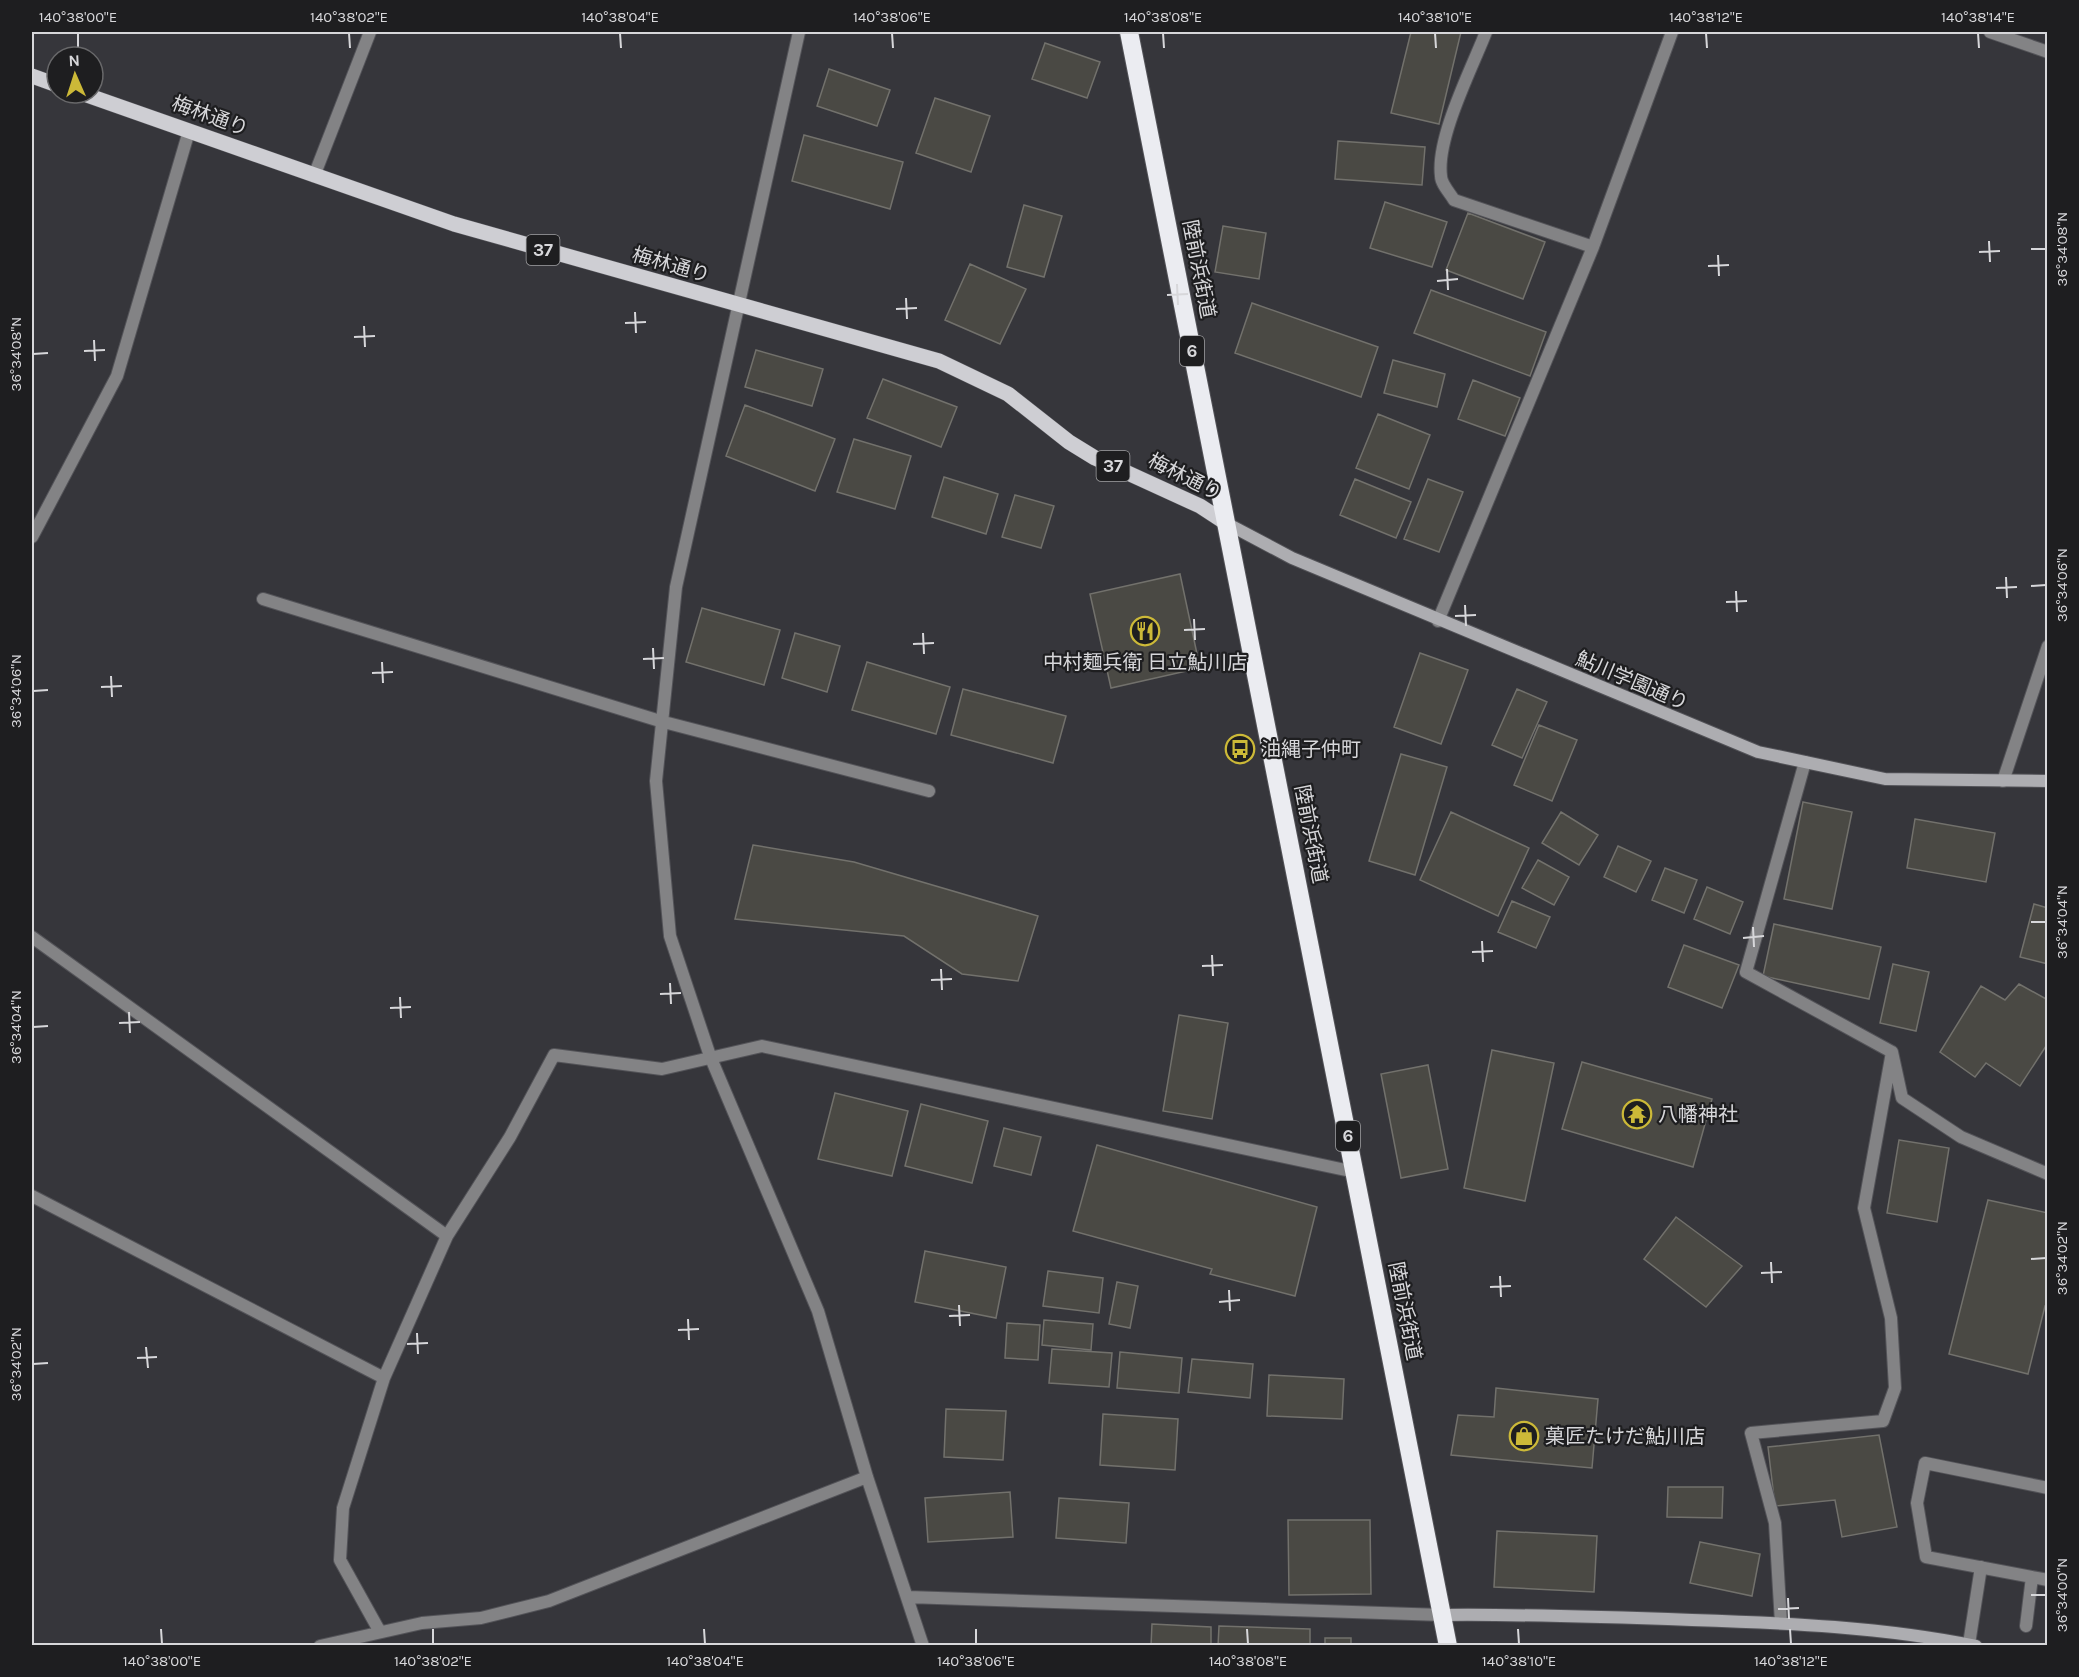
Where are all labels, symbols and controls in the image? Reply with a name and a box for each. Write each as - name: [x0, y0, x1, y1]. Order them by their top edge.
- text: 140°38'00"E: [39, 8, 117, 26]
- text: 140°38'02"E: [310, 8, 388, 26]
- text: 140°38'04"E: [581, 8, 659, 26]
- text: 140°38'06"E: [853, 8, 931, 26]
- text: 140°38'08"E: [1124, 8, 1202, 26]
- text: 140°38'10"E: [1398, 8, 1472, 26]
- text: 140°38'12"E: [1669, 8, 1743, 26]
- text: 140°38'14"E: [1941, 8, 2015, 26]
- north arrow: [45, 45, 105, 105]
- text: N: [68, 51, 80, 70]
- street label: 梅林通り: [168, 92, 252, 140]
- text: 36°34'08"N: [2053, 212, 2071, 286]
- street label: 陸前浜街道: [1178, 218, 1220, 320]
- road number: 37: [526, 235, 560, 265]
- street label: 梅林通り: [629, 243, 713, 287]
- text: 36°34'08"N: [7, 317, 25, 391]
- road number: 6: [1180, 336, 1204, 366]
- street label: 梅林通り: [1144, 449, 1226, 505]
- road number: 37: [1096, 451, 1130, 481]
- text: 36°34'06"N: [2053, 548, 2071, 622]
- restaurant icon: 中村麺兵衛 日立鮎川店: [1129, 615, 1161, 647]
- street label: 鮎川学園通り: [1572, 647, 1692, 715]
- place label: 中村麺兵衛 日立鮎川店: [1043, 651, 1247, 674]
- text: 36°34'06"N: [7, 654, 25, 728]
- bus stop icon: 油縄子仲町: [1224, 733, 1256, 765]
- place label: 油縄子仲町: [1261, 738, 1361, 761]
- street label: 陸前浜街道: [1290, 783, 1332, 885]
- text: 36°34'04"N: [2053, 885, 2071, 959]
- text: 36°34'04"N: [7, 990, 25, 1064]
- temple icon: 八幡神社: [1621, 1098, 1653, 1130]
- place label: 八幡神社: [1658, 1103, 1738, 1126]
- road number: 6: [1336, 1121, 1360, 1151]
- text: 36°34'02"N: [2053, 1221, 2071, 1295]
- street label: 陸前浜街道: [1384, 1260, 1426, 1362]
- text: 36°34'02"N: [7, 1327, 25, 1401]
- shop icon: 菓匠たけだ鮎川店: [1508, 1420, 1540, 1452]
- place label: 菓匠たけだ鮎川店: [1545, 1425, 1705, 1448]
- text: 36°34'00"N: [2053, 1558, 2071, 1632]
- text: 140°38'00"E: [123, 1652, 201, 1670]
- text: 140°38'02"E: [394, 1652, 472, 1670]
- text: 140°38'04"E: [666, 1652, 744, 1670]
- text: 140°38'06"E: [937, 1652, 1015, 1670]
- text: 140°38'08"E: [1209, 1652, 1287, 1670]
- text: 140°38'10"E: [1482, 1652, 1556, 1670]
- text: 140°38'12"E: [1754, 1652, 1828, 1670]

